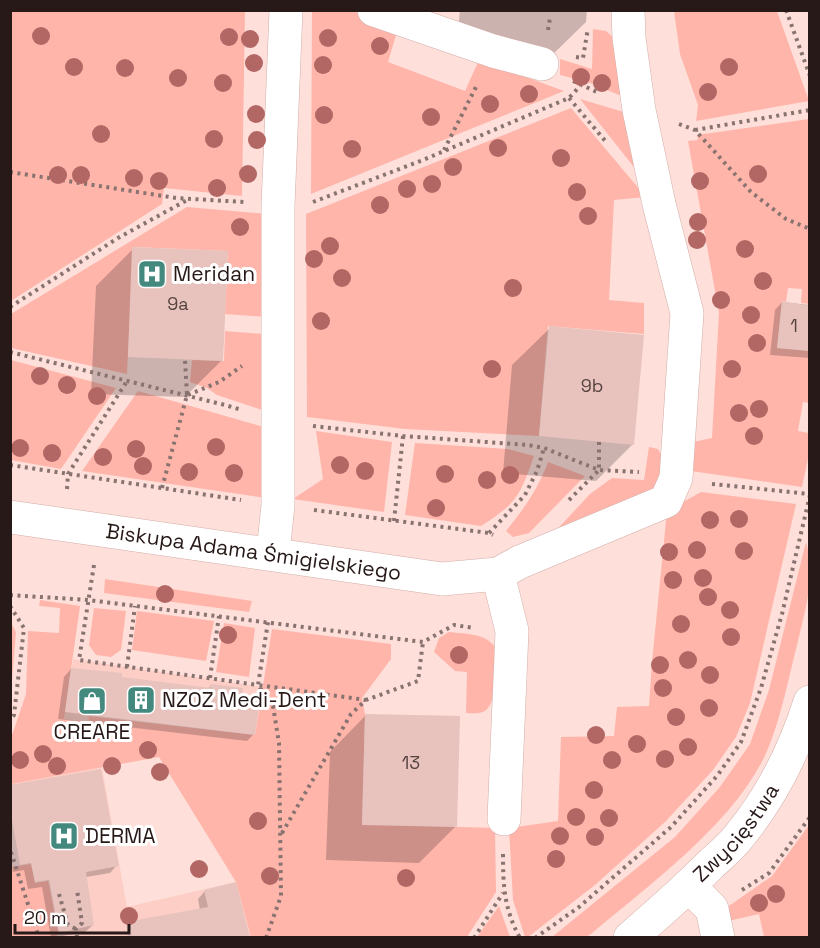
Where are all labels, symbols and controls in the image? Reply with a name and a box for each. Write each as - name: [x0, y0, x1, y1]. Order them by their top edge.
- hospital icon: Meridan: [136, 258, 168, 290]
- place label: Meridan: [173, 260, 255, 287]
- house number: 9a: [167, 292, 189, 315]
- house number: 1: [790, 314, 798, 337]
- house number: 9b: [581, 374, 603, 397]
- street label: Biskupa Adama Śmigielskiego: [104, 517, 403, 586]
- building icon: NZOZ Medi-Dent: [125, 684, 157, 716]
- shop icon: CREARE: [76, 685, 108, 717]
- place label: NZOZ Medi-Dent: [162, 686, 326, 713]
- place label: CREARE: [54, 718, 130, 745]
- house number: 13: [402, 751, 420, 774]
- street label: Zwycięstwa: [687, 779, 785, 888]
- hospital icon: DERMA: [48, 820, 80, 852]
- place label: DERMA: [85, 822, 155, 849]
- scale bar: [15, 897, 129, 935]
- text: 20 m: [24, 906, 67, 929]

